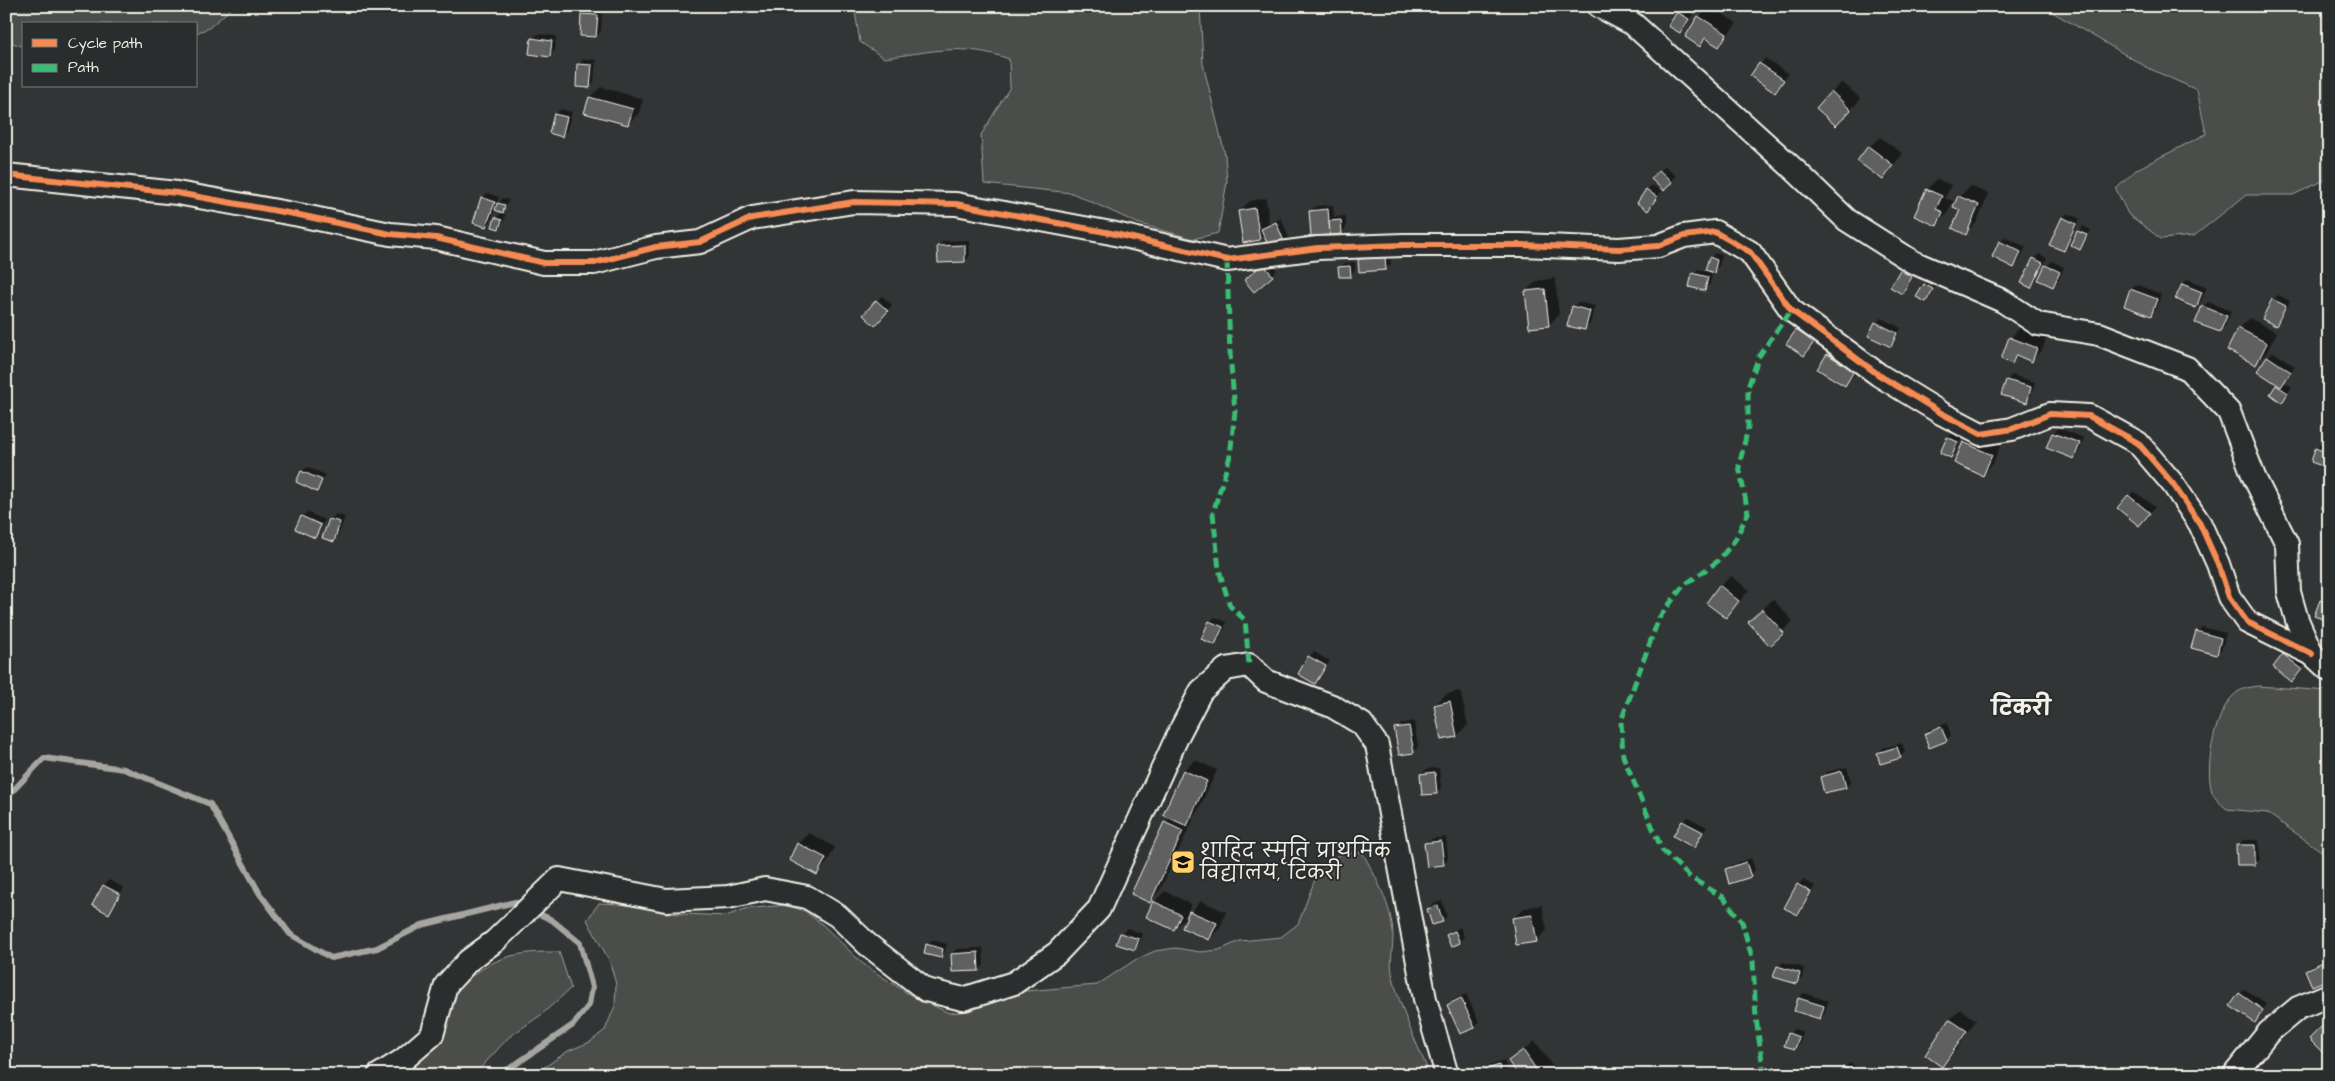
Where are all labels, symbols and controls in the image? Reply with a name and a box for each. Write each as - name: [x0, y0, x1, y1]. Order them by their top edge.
- legend: [22, 22, 198, 88]
- text: Cycle path: [68, 33, 143, 55]
- text: Path: [68, 57, 99, 78]
- district label: टिकरी: [1989, 691, 2052, 723]
- place label: शाहिद स्मृति प्राथमिक विद्यालय, टिकरी: [1199, 835, 1391, 887]
- school or university icon: शाहिद स्मृति प्राथमिक विद्यालय, टिकरी: [1170, 849, 1196, 875]

